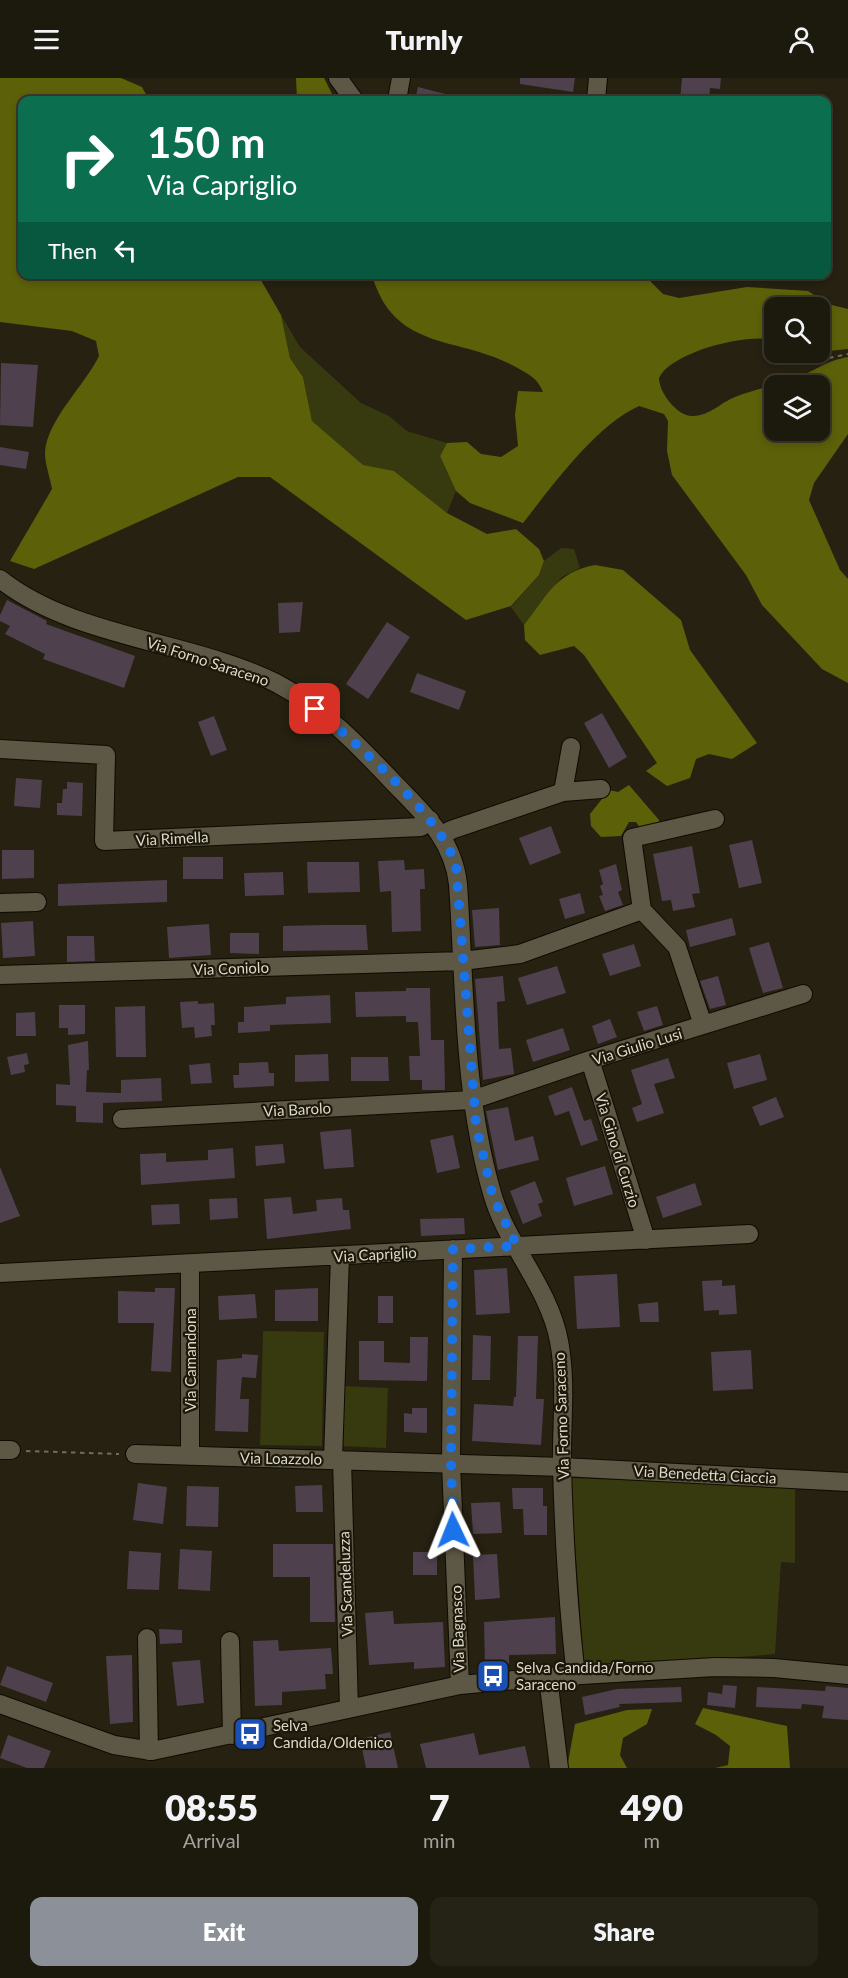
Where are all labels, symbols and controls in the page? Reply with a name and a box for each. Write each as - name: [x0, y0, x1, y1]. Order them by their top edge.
- icon: menu: [30, 23, 63, 56]
- text: Turnly: [386, 23, 462, 56]
- icon: person: [785, 23, 818, 56]
- text: 150 m: [147, 117, 265, 167]
- icon: right: [48, 120, 126, 198]
- text: Via Capriglio: [147, 168, 297, 201]
- icon: left: [109, 234, 142, 267]
- text: Then: [48, 237, 97, 264]
- map controls: [764, 297, 830, 441]
- button: search: [764, 297, 830, 363]
- button: layers: [764, 375, 830, 441]
- street label: Via Forno Saraceno: [145, 633, 271, 689]
- pin: [289, 683, 340, 734]
- icon: arrive: [298, 692, 331, 725]
- street label: Via Rimella: [135, 827, 209, 849]
- street label: Via Coniolo: [193, 958, 269, 978]
- street label: Via Giulio Lusi: [590, 1024, 684, 1068]
- street label: Via Gino di Curzio: [592, 1091, 644, 1209]
- street label: Via Barolo: [263, 1098, 331, 1120]
- street label: Via Capriglio: [333, 1243, 417, 1265]
- street label: Via Camandona: [181, 1308, 199, 1412]
- street label: Via Forno Saraceno: [550, 1352, 572, 1480]
- street label: Via Loazzolo: [240, 1448, 322, 1468]
- street label: Via Benedetta Ciaccia: [633, 1461, 777, 1487]
- position arrow: [421, 1498, 485, 1562]
- street label: Via Scandeluzza: [334, 1531, 356, 1637]
- street label: Via Bagnasco: [446, 1585, 468, 1673]
- bus stop icon: Selva Candida/Forno Saraceno: [475, 1658, 511, 1694]
- place label: Selva Candida/Forno Saraceno: [516, 1658, 654, 1693]
- bus stop icon: Selva Candida/Oldenico: [232, 1716, 268, 1752]
- place label: Selva Candida/Oldenico: [273, 1716, 393, 1751]
- text: 08:55: [165, 1785, 258, 1829]
- text: 7: [429, 1785, 450, 1829]
- text: 490: [620, 1785, 683, 1829]
- text: Arrival: [183, 1828, 240, 1852]
- text: min: [423, 1828, 455, 1852]
- text: m: [643, 1828, 660, 1852]
- button: Exit: [30, 1897, 418, 1966]
- button: Share: [430, 1897, 818, 1966]

